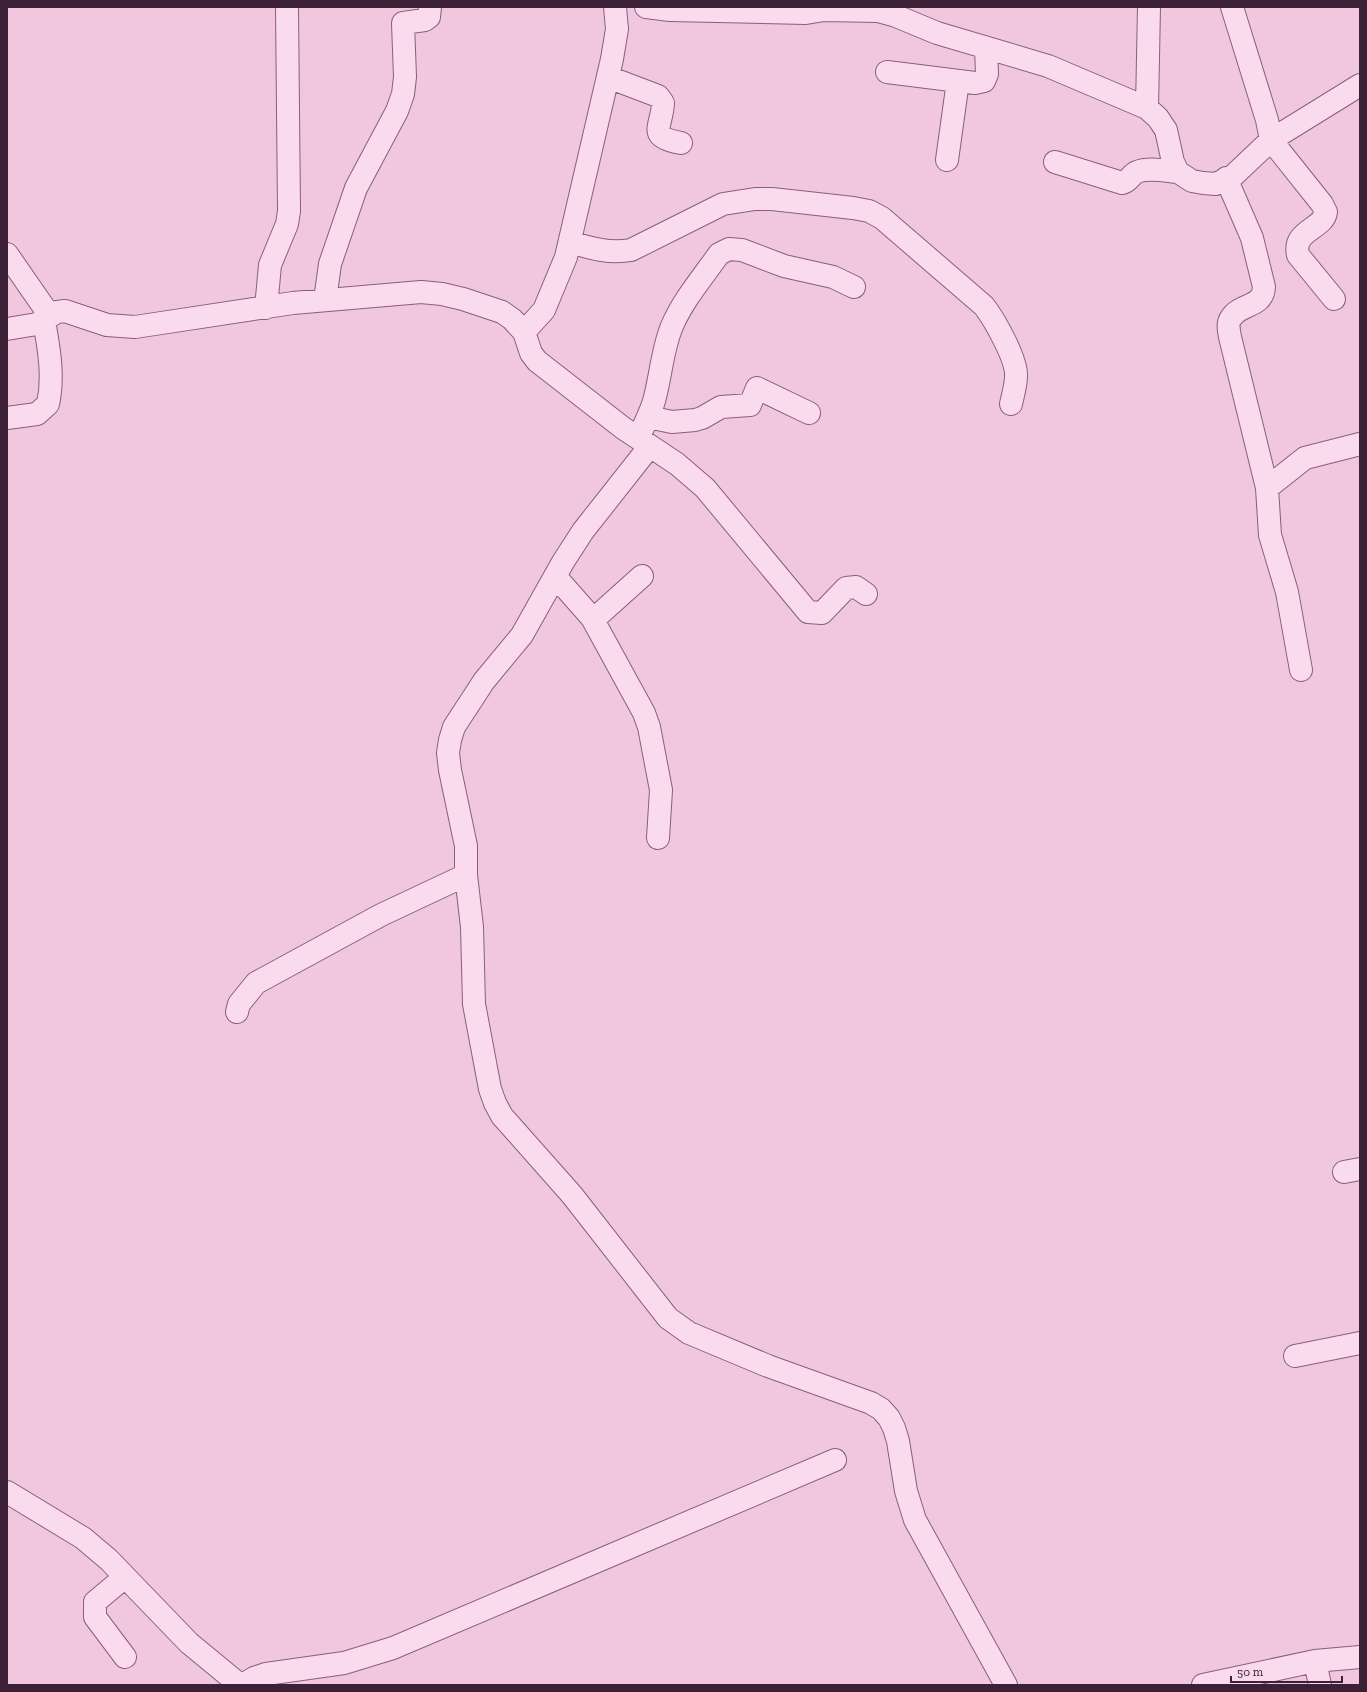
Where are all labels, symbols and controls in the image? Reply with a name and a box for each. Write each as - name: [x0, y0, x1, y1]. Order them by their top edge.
- scale bar: [1231, 1658, 1342, 1684]
- text: 50 m: [1237, 1665, 1264, 1679]

